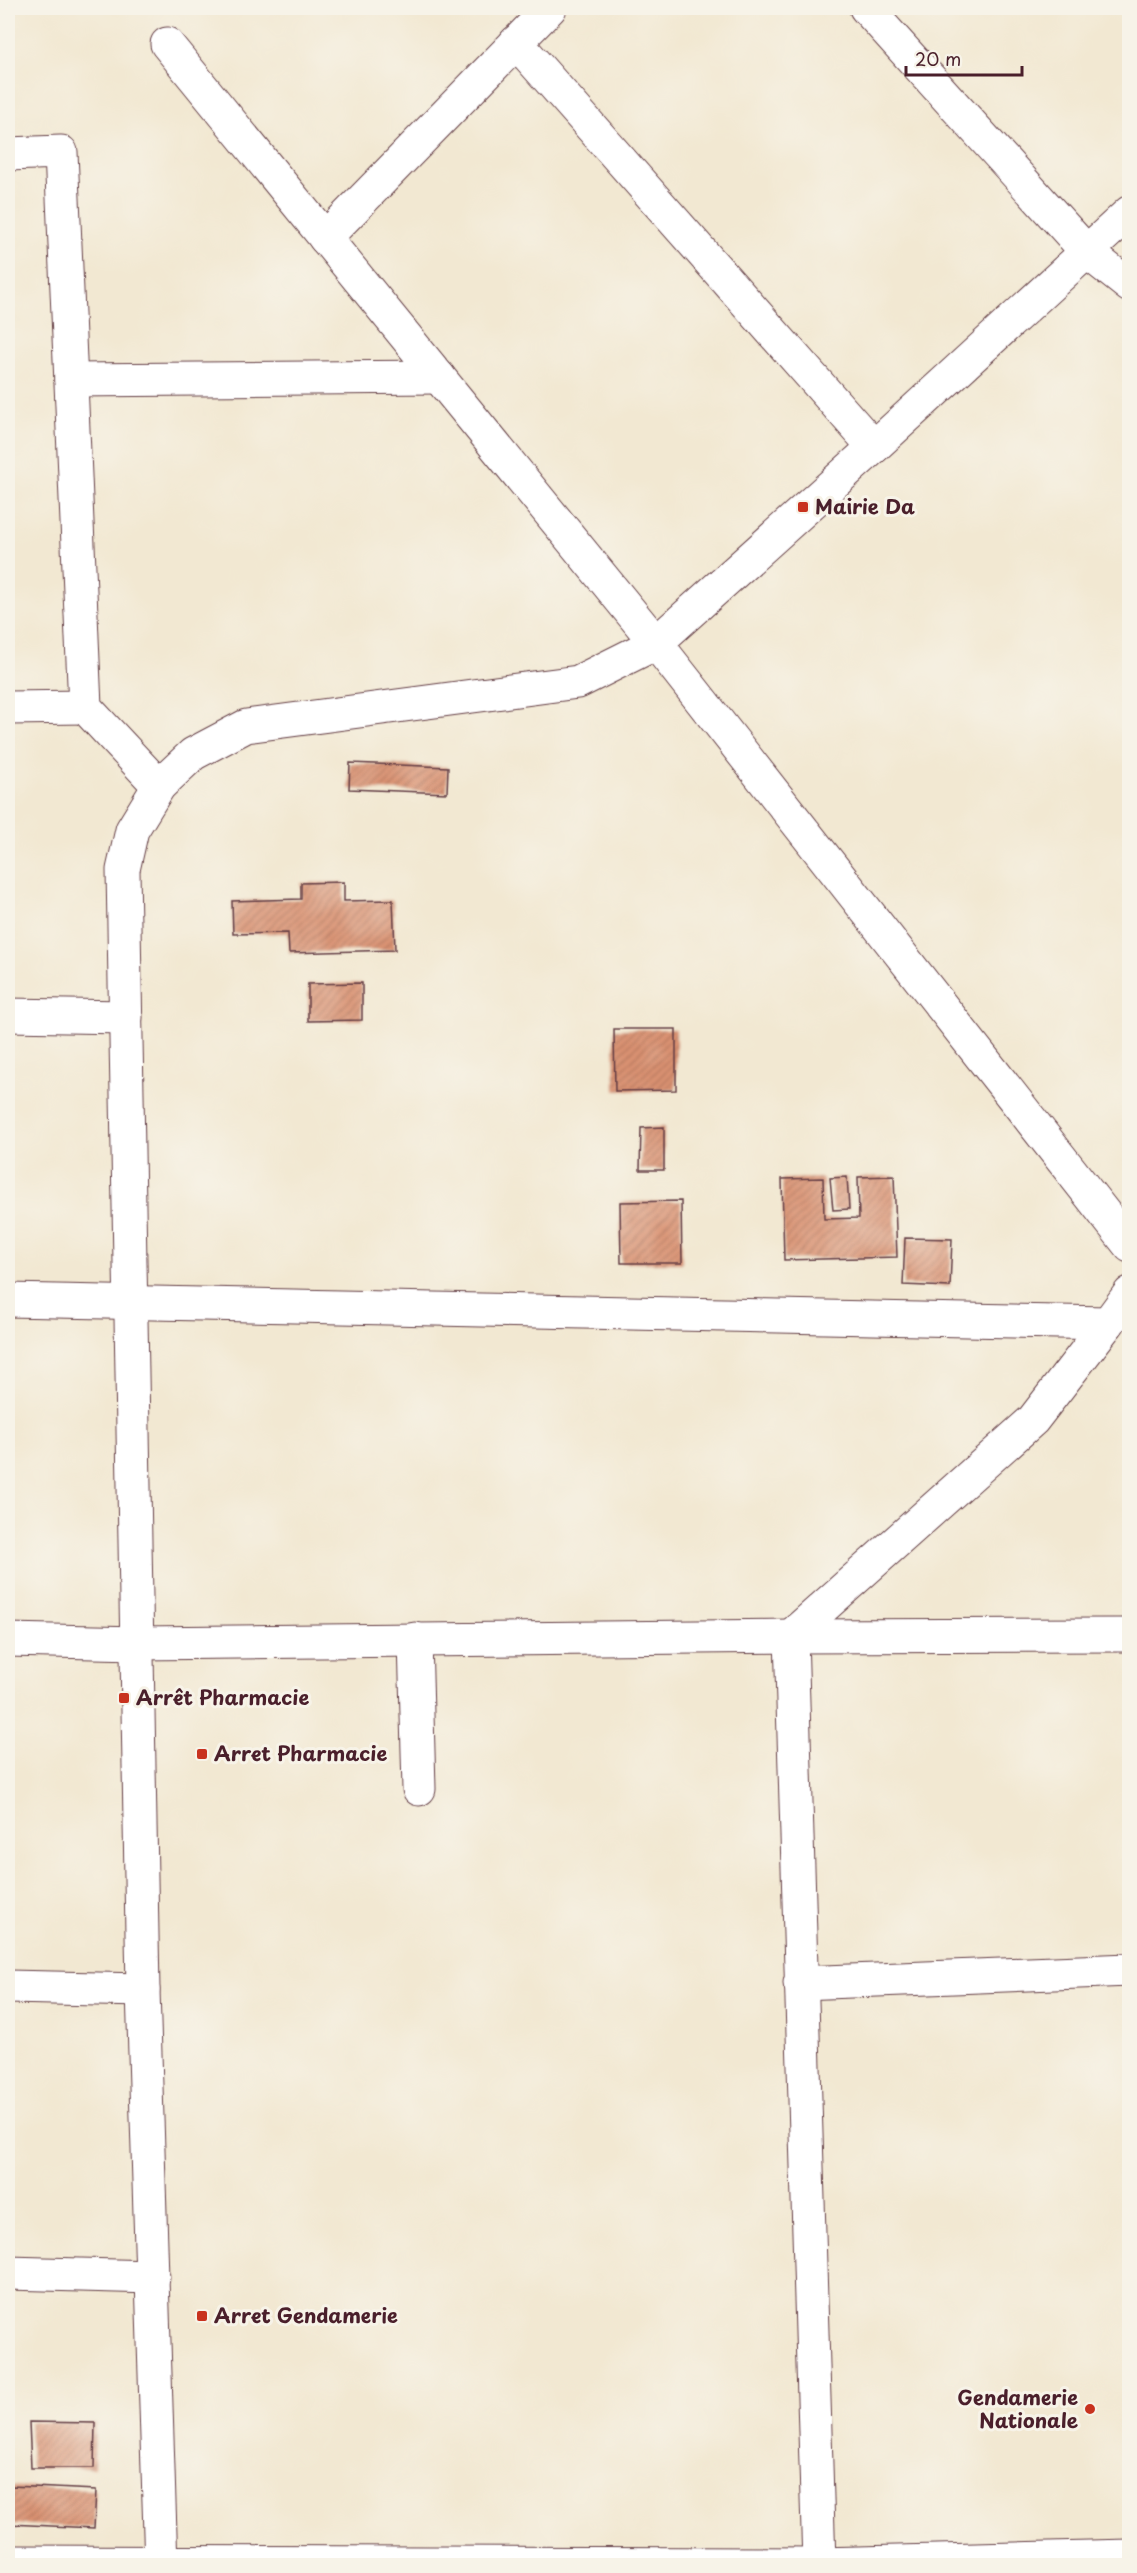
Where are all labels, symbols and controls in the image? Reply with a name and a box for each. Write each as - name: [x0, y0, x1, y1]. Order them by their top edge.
- scale bar: [906, 39, 1022, 77]
- text: 20 m: [915, 45, 961, 72]
- place label: Mairie Da: [815, 491, 915, 521]
- marker: Mairie Da: [796, 500, 810, 514]
- place label: Arrêt Pharmacie: [136, 1682, 309, 1712]
- marker: Arrêt Pharmacie: [117, 1691, 131, 1705]
- place label: Arret Pharmacie: [214, 1738, 387, 1768]
- marker: Arret Pharmacie: [195, 1747, 209, 1761]
- place label: Arret Gendamerie: [214, 2300, 398, 2330]
- marker: Arret Gendamerie: [195, 2309, 209, 2323]
- place label: Gendamerie Nationale: [957, 2382, 1078, 2435]
- marker: Gendamerie Nationale: [1083, 2402, 1097, 2416]

